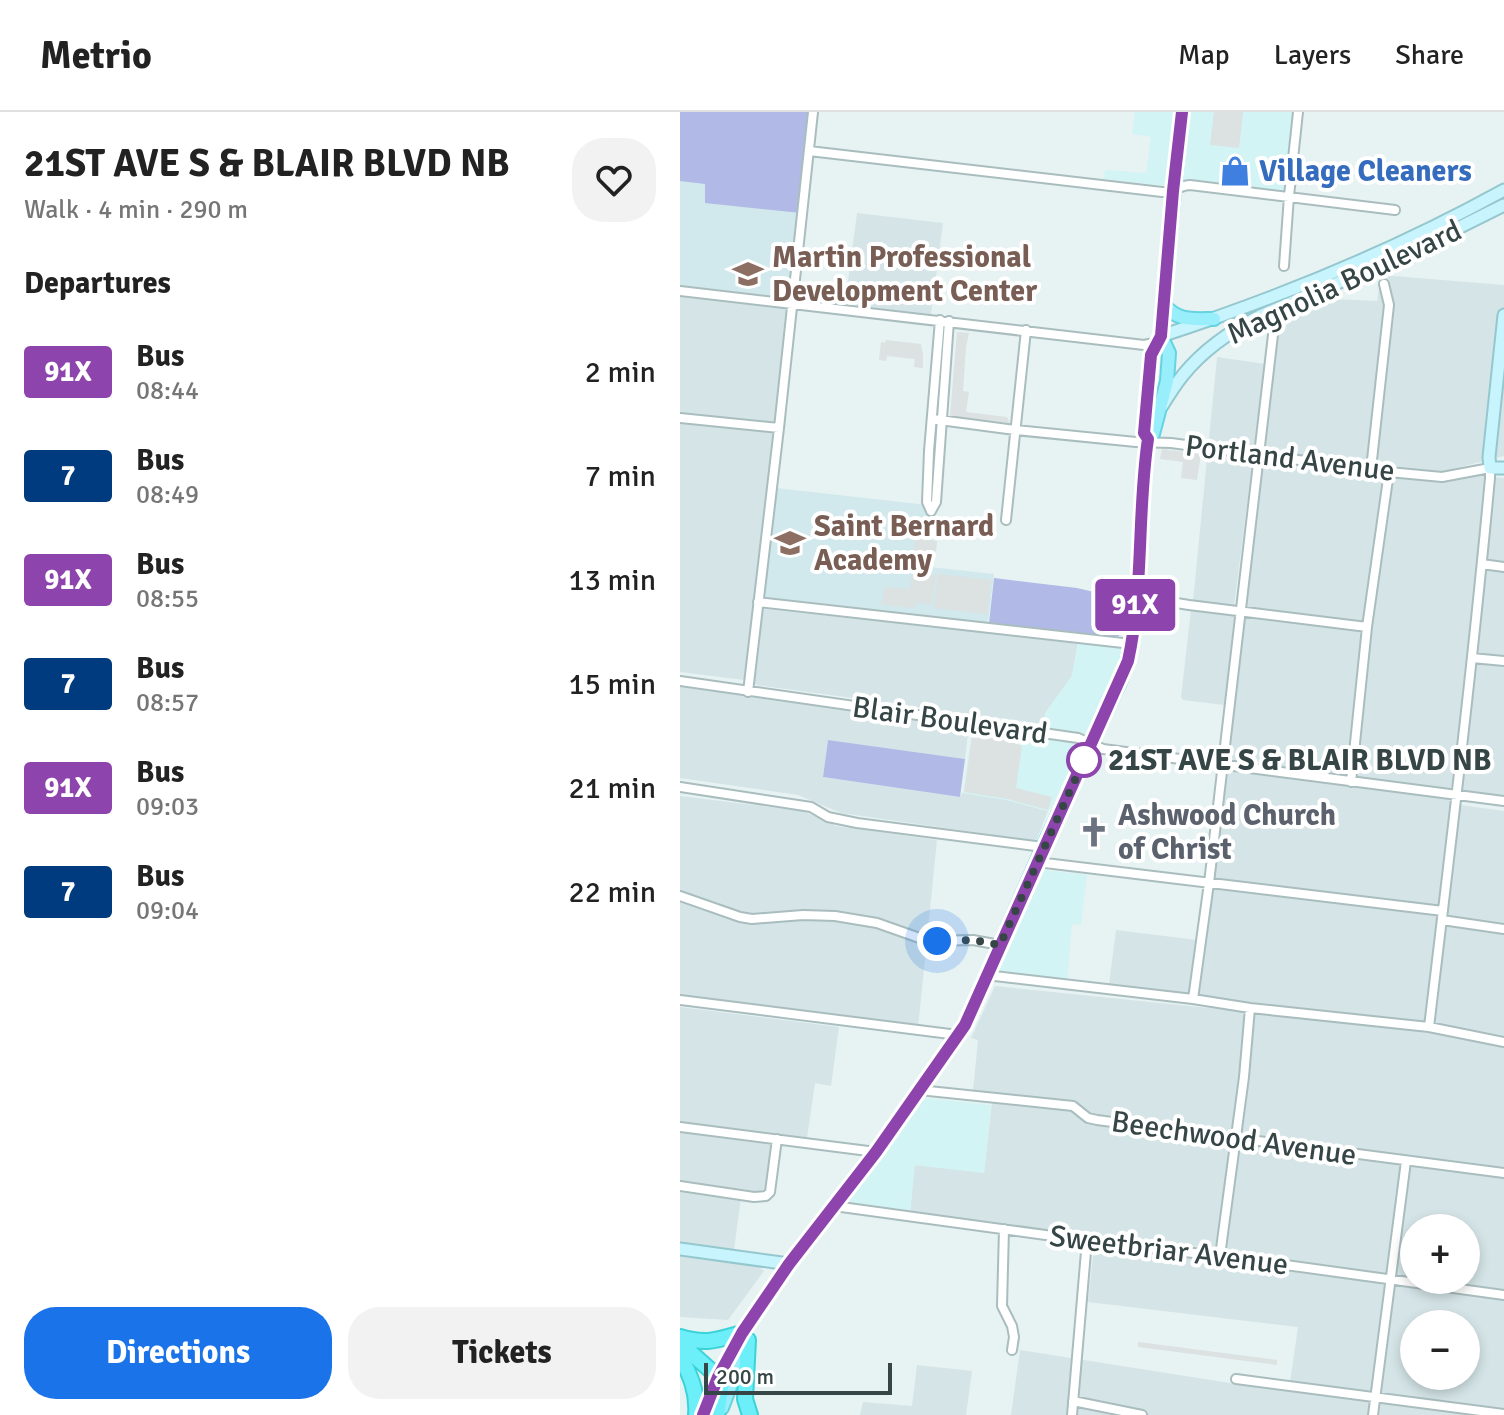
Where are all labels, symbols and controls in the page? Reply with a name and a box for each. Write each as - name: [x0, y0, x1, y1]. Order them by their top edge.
- text: Metrio: [40, 32, 152, 79]
- text: Map: [1178, 38, 1230, 72]
- text: Layers: [1274, 38, 1351, 72]
- text: Share: [1395, 38, 1464, 72]
- button: heart: [572, 138, 656, 222]
- text: 21ST AVE S & BLAIR BLVD NB: [24, 140, 510, 187]
- place label: Village Cleaners: [1259, 153, 1472, 190]
- shop icon: Village Cleaners: [1218, 154, 1252, 188]
- text: Walk · 4 min · 290 m: [24, 194, 248, 226]
- street label: Magnolia Boulevard: [1221, 212, 1467, 353]
- place label: Martin Professional Development Center: [772, 239, 1037, 310]
- school or university icon: Martin Professional Development Center: [731, 257, 765, 291]
- text: Departures: [24, 265, 171, 302]
- text: Bus: [136, 338, 184, 375]
- text: 2 min: [585, 354, 656, 391]
- text: 91X: [44, 355, 92, 389]
- text: 08:44: [136, 375, 199, 407]
- street label: Portland Avenue: [1183, 427, 1397, 490]
- text: Bus: [136, 442, 184, 479]
- text: 7 min: [585, 458, 656, 495]
- text: 7: [60, 459, 76, 493]
- text: 08:49: [136, 479, 199, 511]
- place label: Saint Bernard Academy: [814, 508, 994, 579]
- school or university icon: Saint Bernard Academy: [773, 526, 807, 560]
- text: Bus: [136, 546, 184, 583]
- text: 13 min: [569, 562, 656, 599]
- text: 91X: [44, 563, 92, 597]
- line badge: 91X: [1089, 579, 1181, 631]
- text: 08:55: [136, 583, 199, 615]
- text: 91X: [1111, 588, 1159, 622]
- text: Bus: [136, 650, 184, 687]
- text: 15 min: [569, 666, 656, 703]
- text: 7: [60, 667, 76, 701]
- text: 08:57: [136, 687, 199, 719]
- street label: Blair Boulevard: [850, 688, 1050, 753]
- place label: 21ST AVE S & BLAIR BLVD NB: [1108, 742, 1491, 779]
- marker: 21ST AVE S & BLAIR BLVD NB: [1067, 743, 1101, 777]
- text: Bus: [136, 754, 184, 791]
- text: 21 min: [569, 770, 656, 807]
- text: 91X: [44, 771, 92, 805]
- text: 09:03: [136, 791, 199, 823]
- place label: Ashwood Church of Christ: [1118, 797, 1336, 868]
- church icon: Ashwood Church of Christ: [1077, 815, 1111, 849]
- text: Bus: [136, 858, 184, 895]
- text: 22 min: [569, 874, 656, 911]
- text: 7: [60, 875, 76, 909]
- text: 09:04: [136, 895, 199, 927]
- your location: [917, 921, 957, 961]
- street label: Beechwood Avenue: [1109, 1103, 1359, 1174]
- map controls: [1400, 1214, 1480, 1390]
- button: +: [1400, 1214, 1480, 1294]
- street label: Sweetbriar Avenue: [1047, 1217, 1290, 1283]
- button: Directions: [24, 1307, 332, 1399]
- button: Tickets: [348, 1307, 656, 1399]
- button: −: [1400, 1310, 1480, 1390]
- scale bar: [704, 1359, 892, 1395]
- text: 200 m: [716, 1363, 774, 1390]

